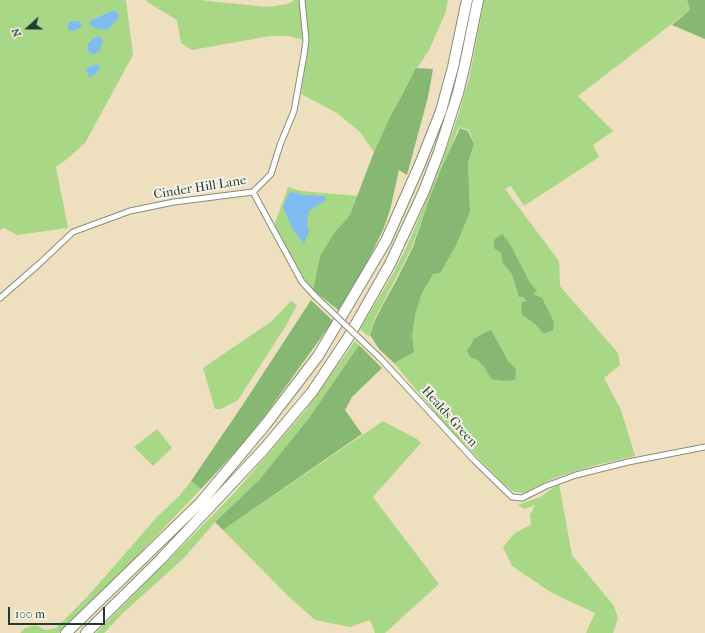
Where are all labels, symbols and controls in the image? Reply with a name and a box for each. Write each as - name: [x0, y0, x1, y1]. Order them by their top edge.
- north arrow: [8, 8, 48, 48]
- text: N: [9, 26, 24, 39]
- street label: Cinder Hill Lane: [152, 173, 248, 203]
- street label: Healds Green: [418, 384, 480, 450]
- scale bar: [10, 599, 107, 625]
- text: 100 m: [15, 607, 45, 621]

